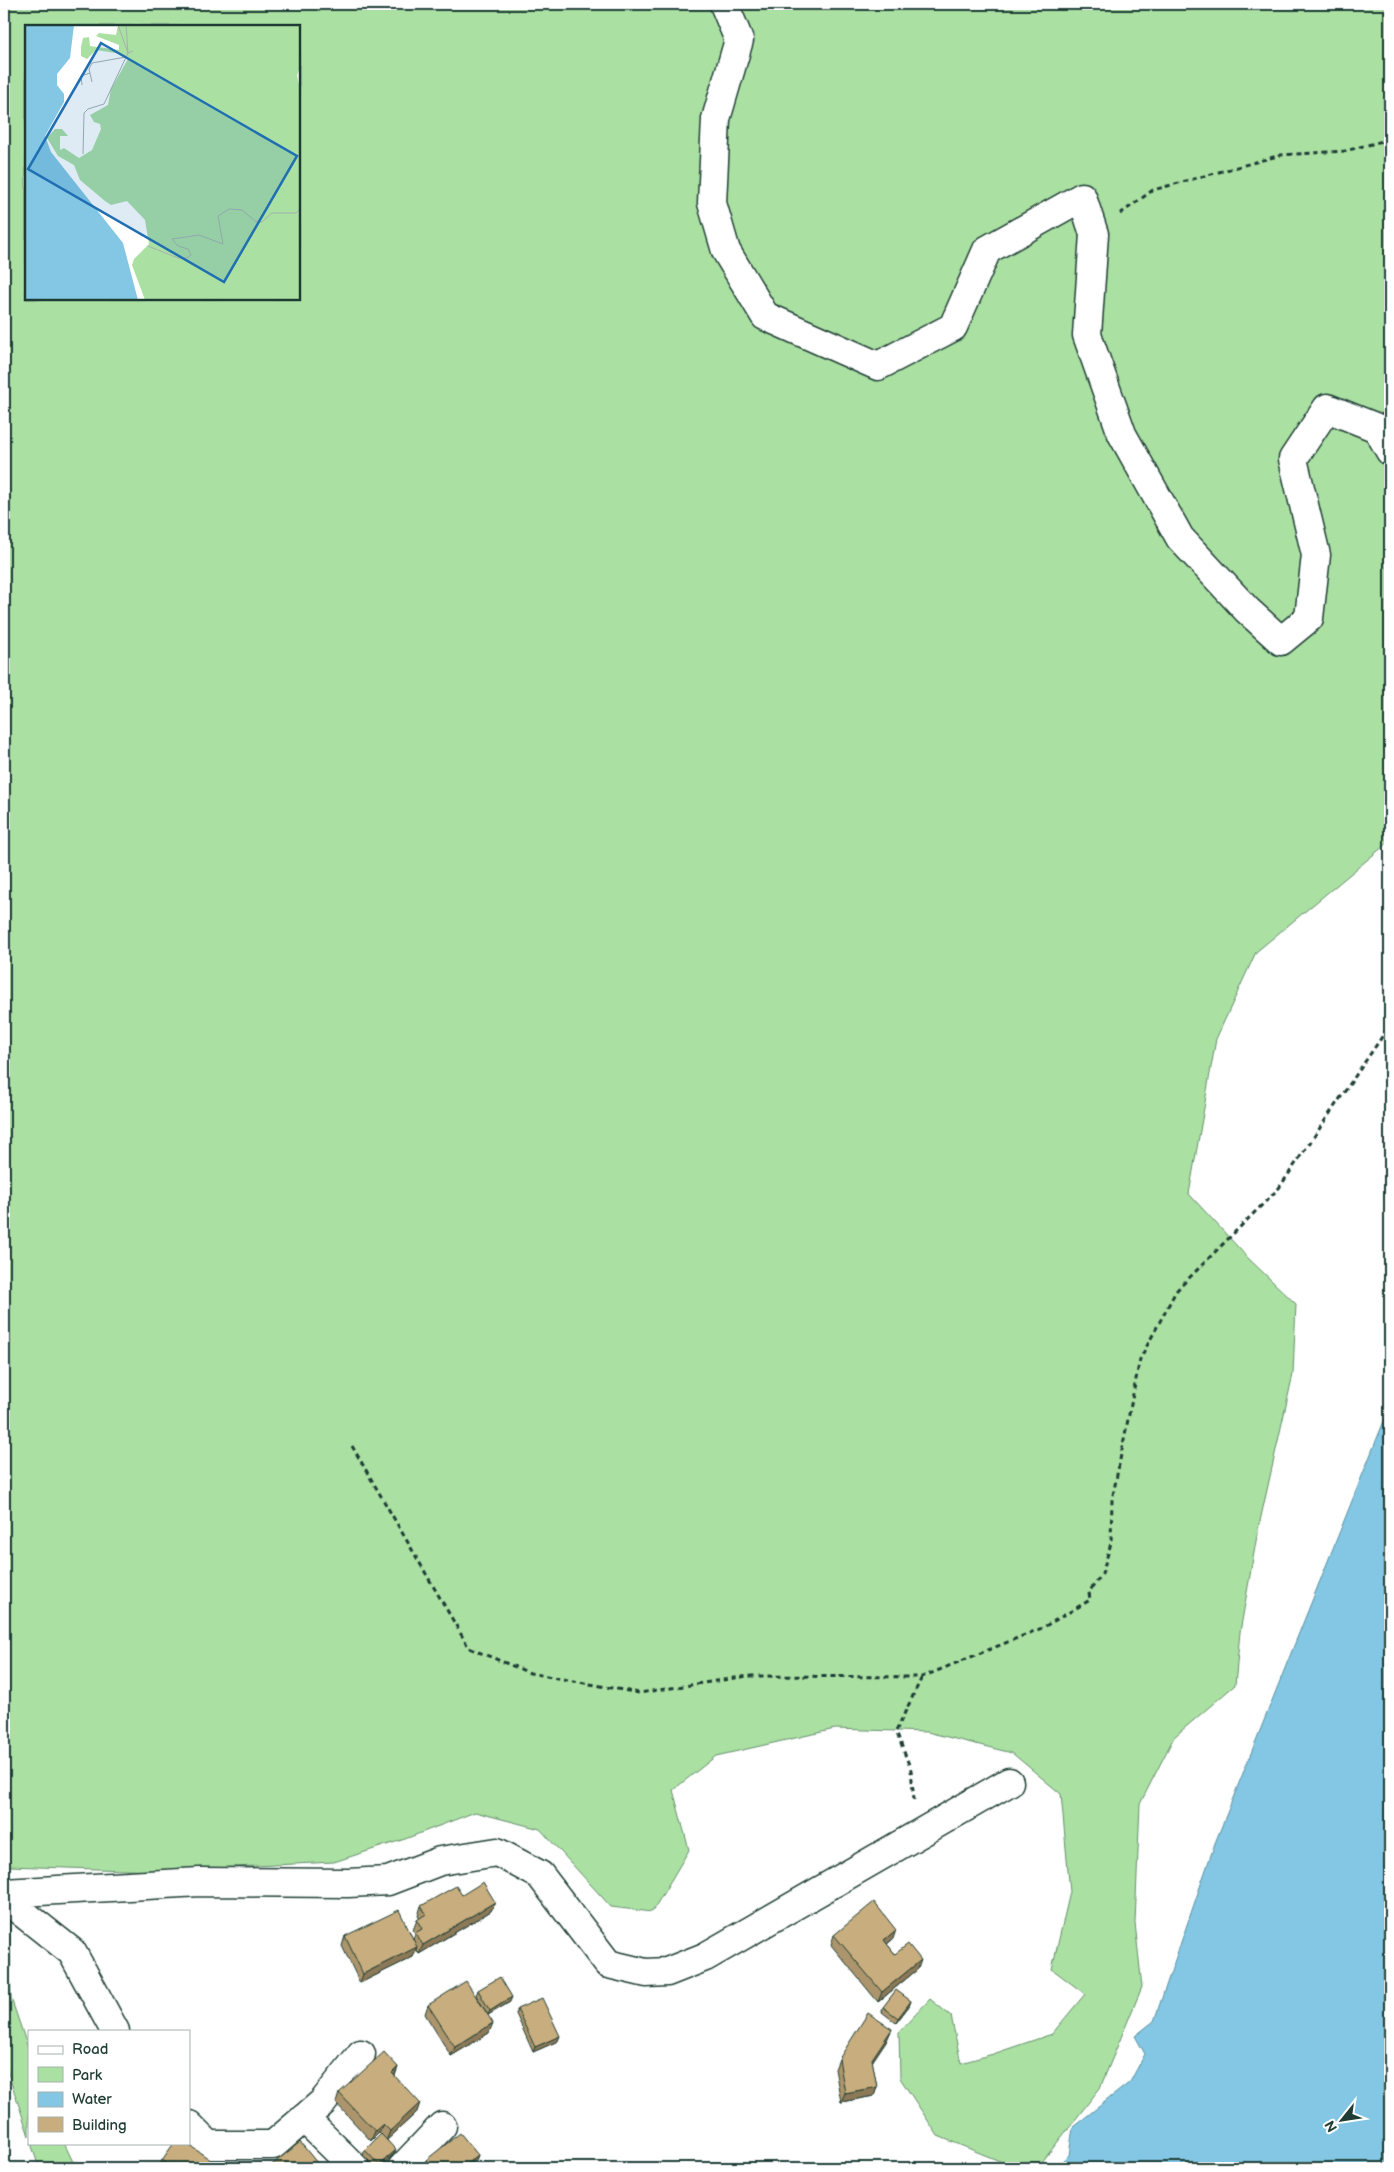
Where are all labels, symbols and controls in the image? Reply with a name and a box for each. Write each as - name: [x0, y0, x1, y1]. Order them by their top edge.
- inset map: [25, 25, 300, 300]
- legend: [28, 2030, 190, 2144]
- text: Road: [72, 2040, 108, 2059]
- text: Park: [72, 2066, 103, 2085]
- text: Water: [72, 2090, 112, 2109]
- north arrow: [1316, 2094, 1366, 2144]
- text: Building: [72, 2116, 127, 2135]
- text: N: [1321, 2117, 1341, 2135]

